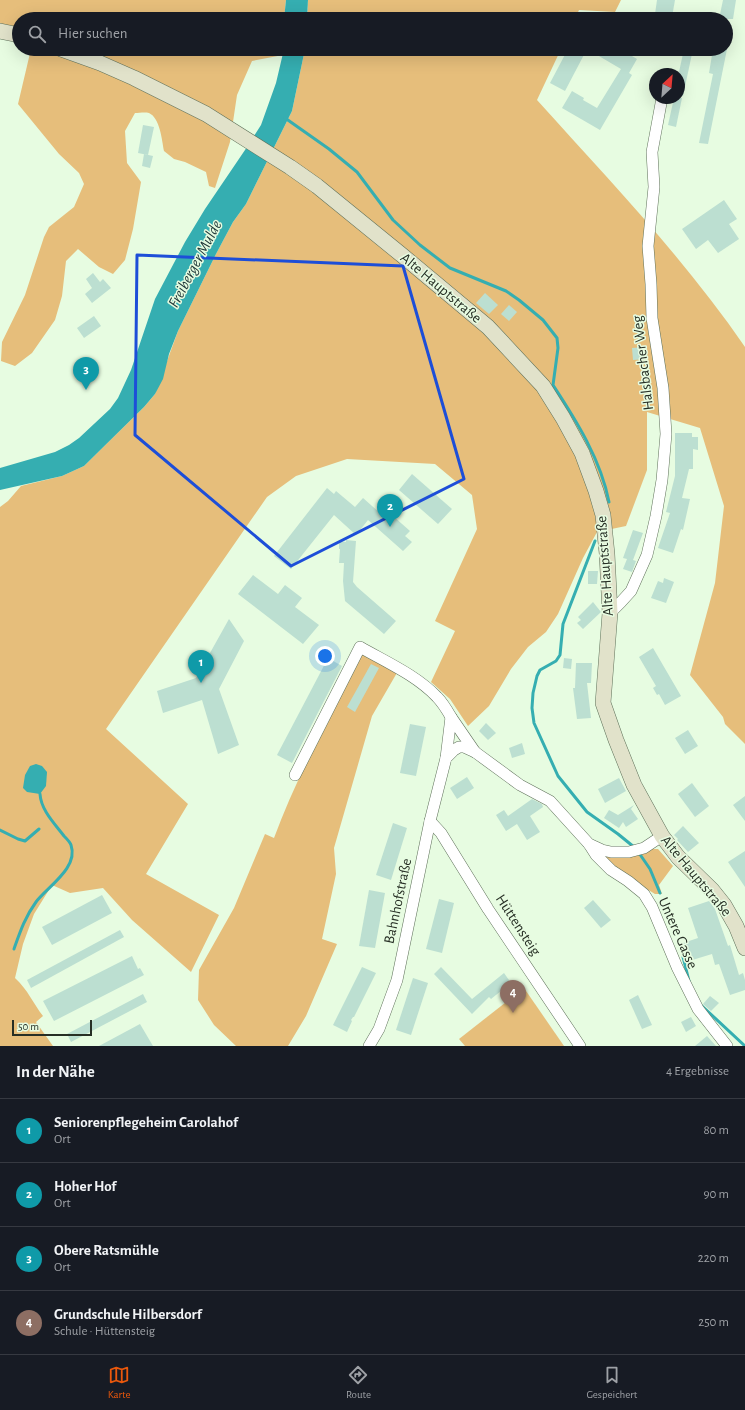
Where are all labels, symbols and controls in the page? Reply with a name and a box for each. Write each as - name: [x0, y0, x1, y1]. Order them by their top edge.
- search box: [12, 12, 733, 56]
- icon: search: [26, 23, 48, 45]
- text: Hier suchen: [58, 26, 128, 41]
- north arrow: [649, 68, 685, 104]
- water label: Freiberger Mulde: [165, 218, 225, 310]
- street label: Alte Hauptstraße: [398, 250, 484, 326]
- street label: Halsbacher Weg: [630, 314, 656, 411]
- pin: 3: [73, 357, 99, 390]
- pin: 2: [377, 494, 403, 527]
- street label: Alte Hauptstraße: [594, 515, 616, 617]
- your location: [315, 646, 335, 666]
- pin: 1: [188, 650, 214, 683]
- street label: Alte Hauptstraße: [658, 833, 734, 919]
- street label: Bahnhofstraße: [382, 857, 414, 945]
- street label: Hüttensteig: [493, 892, 544, 959]
- street label: Untere Gasse: [656, 895, 700, 971]
- pin: 4: [500, 980, 526, 1013]
- scale bar: [12, 1018, 92, 1037]
- text: 50 m: [18, 1021, 39, 1032]
- text: In der Nähe: [16, 1063, 95, 1080]
- text: 4 Ergebnisse: [666, 1065, 729, 1078]
- text: Seniorenpflegeheim Carolahof: [54, 1115, 238, 1130]
- text: 1: [27, 1124, 31, 1137]
- text: 80 m: [703, 1124, 729, 1137]
- text: Ort: [54, 1133, 71, 1146]
- text: Hoher Hof: [54, 1179, 116, 1194]
- text: 2: [26, 1188, 32, 1201]
- text: 90 m: [703, 1188, 729, 1201]
- text: Ort: [54, 1197, 71, 1210]
- text: Obere Ratsmühle: [54, 1243, 159, 1258]
- text: 3: [26, 1252, 32, 1265]
- text: 220 m: [698, 1252, 729, 1265]
- text: Ort: [54, 1261, 71, 1274]
- text: Grundschule Hilbersdorf: [54, 1307, 202, 1322]
- text: 4: [26, 1316, 32, 1329]
- text: 250 m: [698, 1316, 729, 1329]
- text: Schule · Hüttensteig: [54, 1325, 155, 1338]
- tab: Karte: [108, 1364, 131, 1401]
- tab: Route: [346, 1364, 371, 1401]
- tab: Gespeichert: [586, 1364, 637, 1401]

